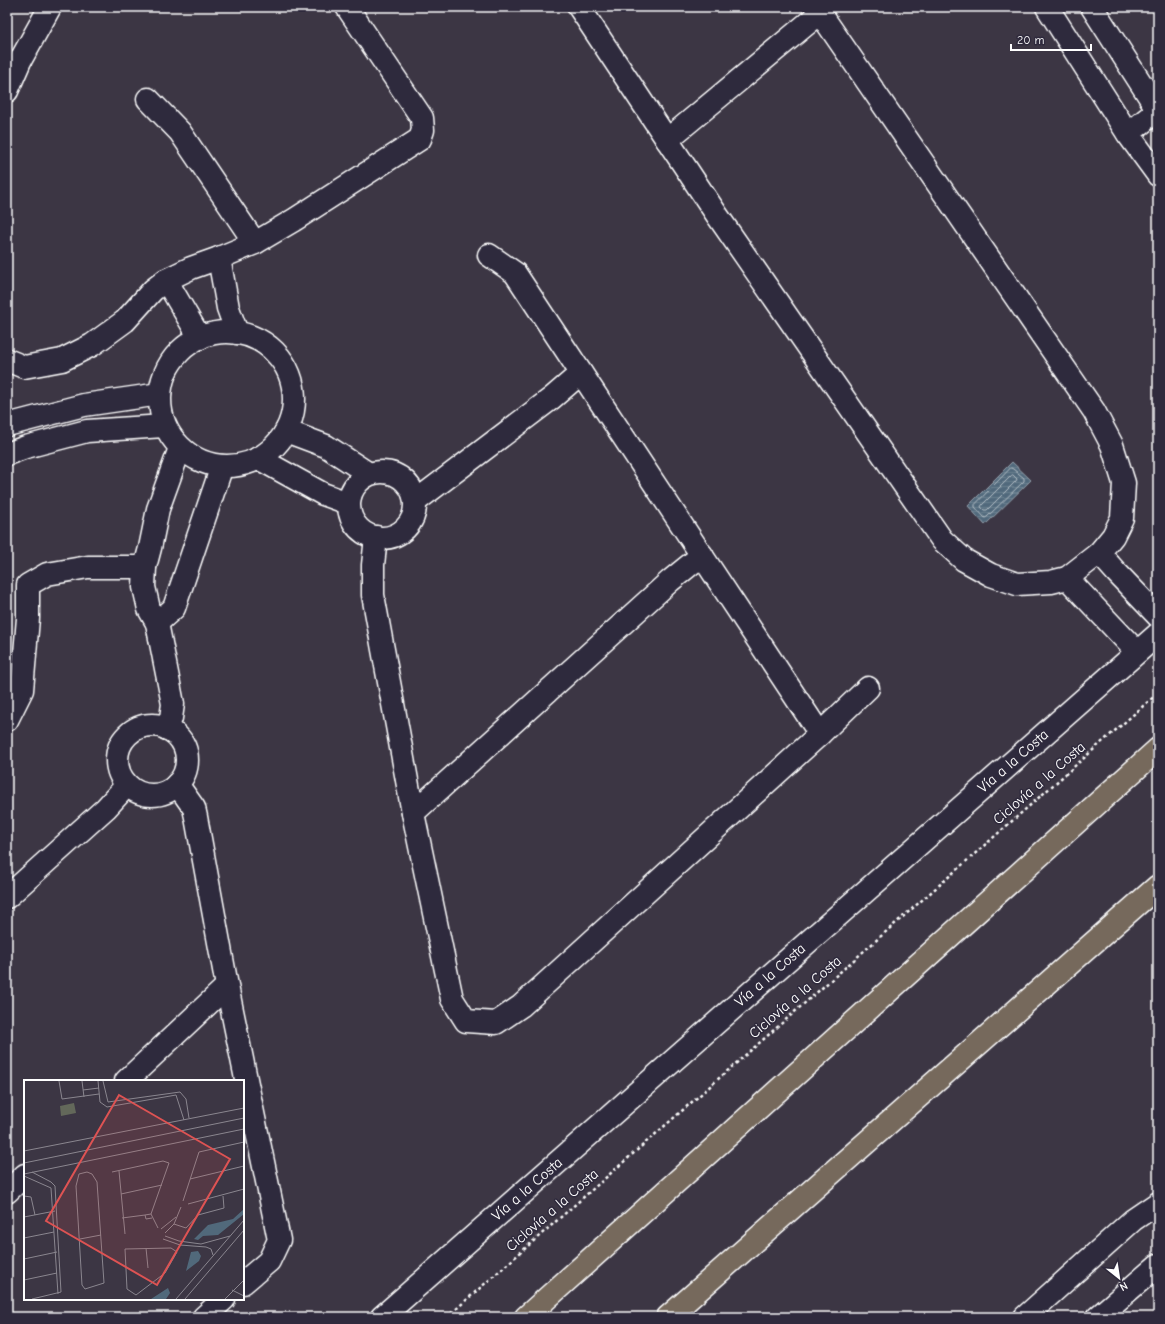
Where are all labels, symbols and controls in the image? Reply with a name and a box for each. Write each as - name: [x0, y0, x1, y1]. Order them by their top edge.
- scale bar: [1011, 26, 1091, 52]
- text: 20 m: [1017, 33, 1045, 47]
- street label: Vía a la Costa: [974, 725, 1052, 797]
- street label: Ciclovía a la Costa: [989, 738, 1089, 828]
- street label: Vía a la Costa: [731, 939, 809, 1011]
- street label: Ciclovía a la Costa: [745, 952, 845, 1042]
- inset map: [24, 1080, 244, 1300]
- street label: Vía a la Costa: [488, 1153, 566, 1225]
- street label: Ciclovía a la Costa: [502, 1165, 602, 1255]
- north arrow: [1099, 1258, 1139, 1298]
- text: N: [1117, 1279, 1130, 1294]

